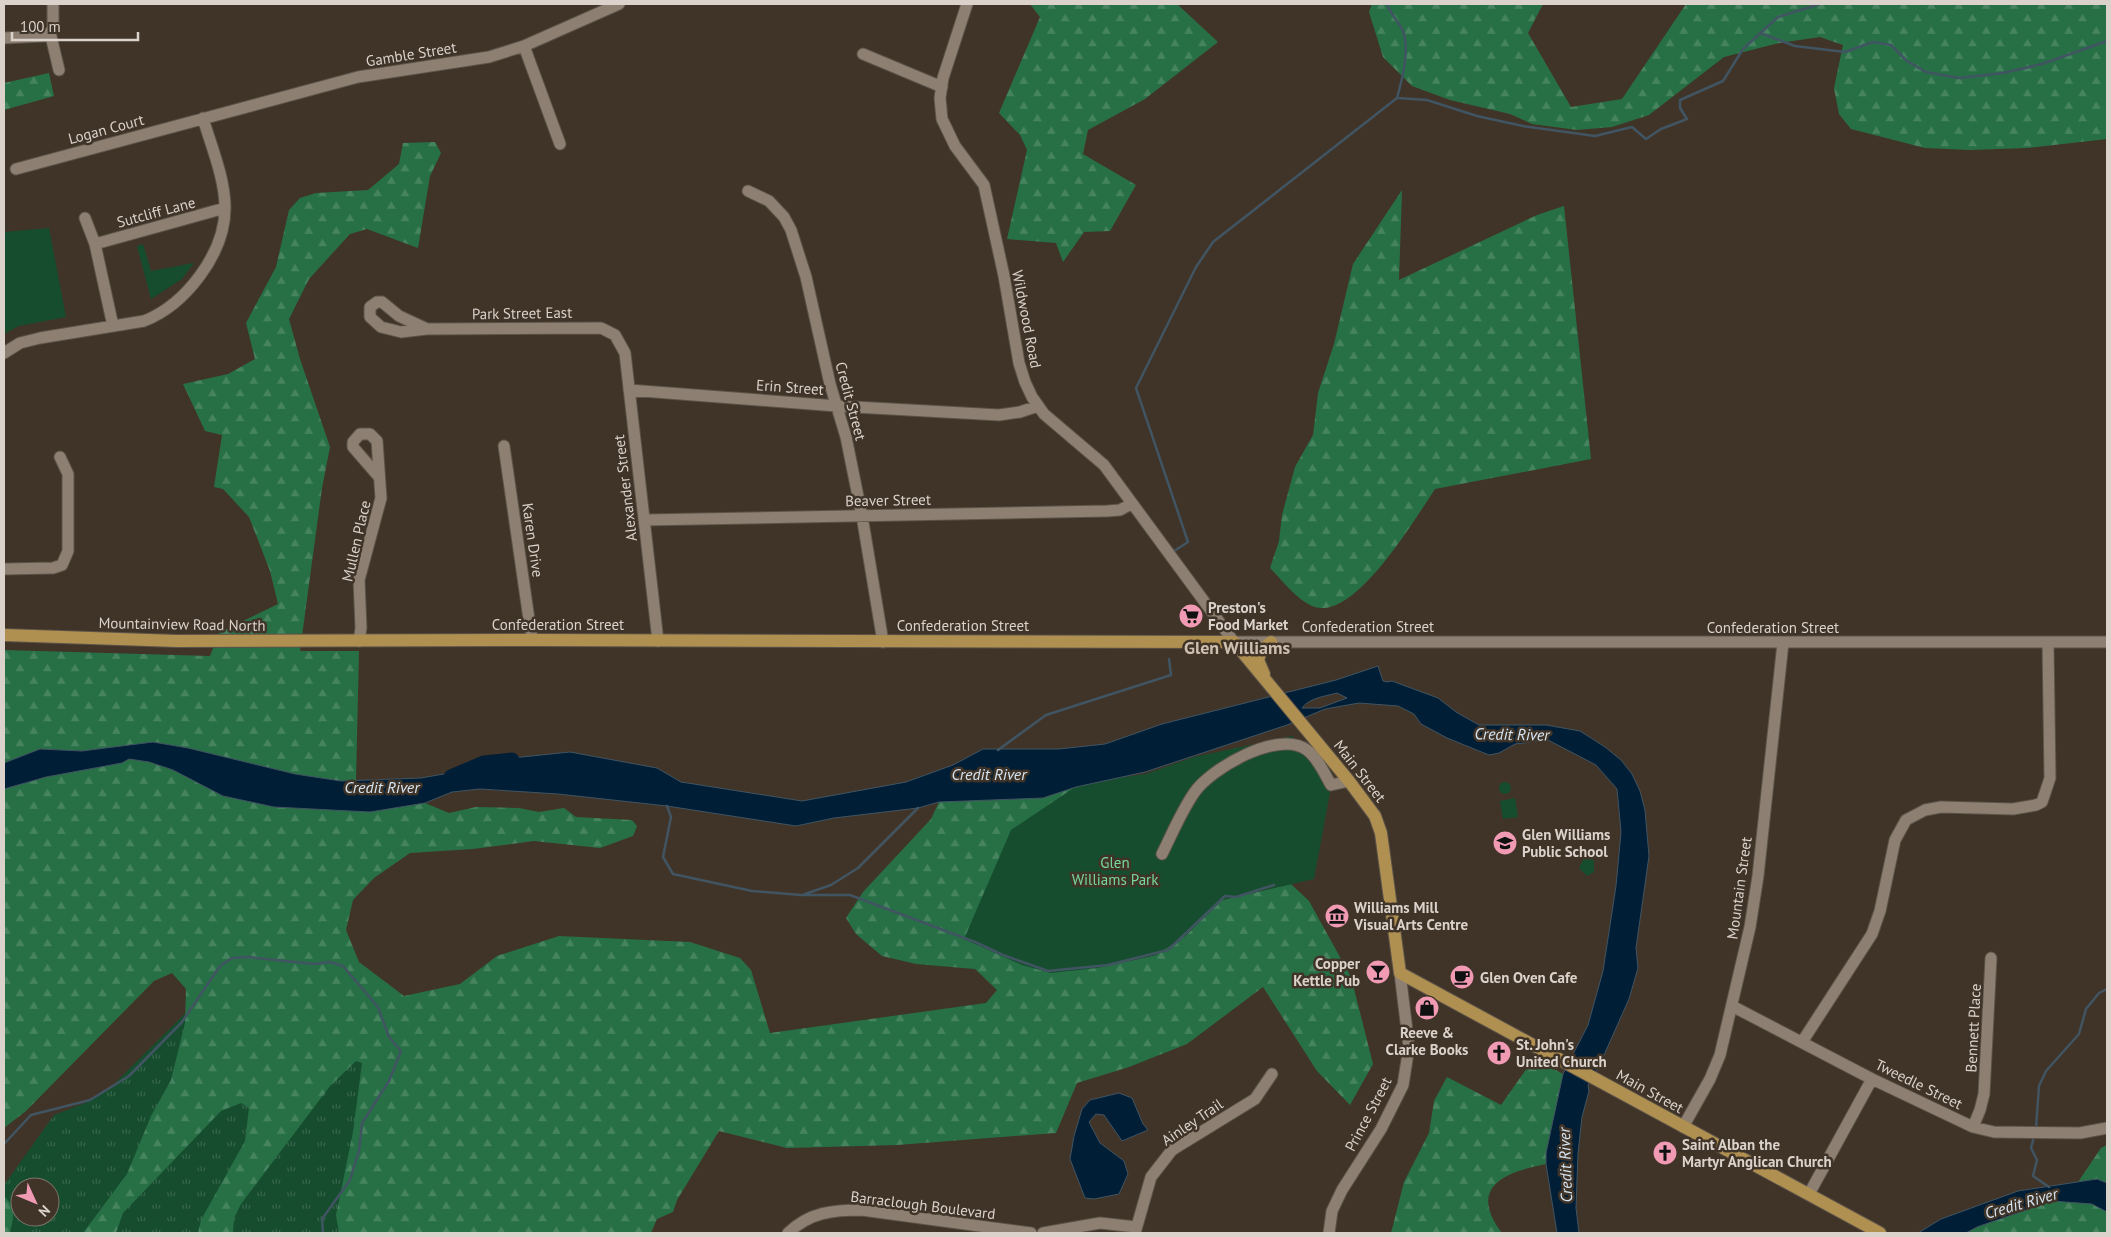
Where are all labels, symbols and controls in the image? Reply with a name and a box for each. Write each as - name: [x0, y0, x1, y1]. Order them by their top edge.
- scale bar: [12, 10, 139, 42]
- text: 100 m: [20, 17, 61, 36]
- street label: Gamble Street: [364, 37, 458, 71]
- street label: Logan Court: [66, 110, 146, 148]
- street label: Sutcliff Lane: [115, 192, 197, 232]
- street label: Wildwood Road: [1008, 268, 1046, 370]
- street label: Park Street East: [472, 303, 572, 323]
- street label: Credit Street: [831, 360, 871, 442]
- street label: Erin Street: [756, 375, 824, 399]
- street label: Alexander Street: [609, 434, 641, 542]
- street label: Beaver Street: [845, 490, 931, 510]
- street label: Mullen Place: [337, 499, 375, 583]
- street label: Karen Drive: [518, 502, 548, 578]
- place label: Preston's Food Market: [1208, 598, 1289, 634]
- supermarket icon: Preston's Food Market: [1178, 603, 1204, 629]
- street label: Mountainview Road North: [98, 613, 266, 635]
- street label: Confederation Street: [492, 615, 624, 634]
- street label: Confederation Street: [897, 616, 1029, 635]
- street label: Confederation Street: [1302, 617, 1434, 636]
- street label: Confederation Street: [1707, 618, 1839, 637]
- district label: Glen Williams: [1184, 636, 1290, 659]
- water label: Credit River: [1474, 723, 1551, 745]
- street label: Main Street: [1330, 736, 1390, 806]
- water label: Credit River: [952, 764, 1028, 784]
- water label: Credit River: [345, 777, 421, 797]
- place label: Glen Williams Public School: [1522, 825, 1610, 861]
- school or university icon: Glen Williams Public School: [1492, 830, 1518, 856]
- street label: Mountain Street: [1722, 836, 1756, 940]
- park label: Glen Williams Park: [1072, 853, 1159, 889]
- place label: Williams Mill Visual Arts Centre: [1353, 898, 1469, 934]
- museum icon: Williams Mill Visual Arts Centre: [1324, 903, 1350, 929]
- place label: Copper Kettle Pub: [1293, 954, 1361, 990]
- bar icon: Copper Kettle Pub: [1365, 959, 1391, 985]
- cafe icon: Glen Oven Cafe: [1449, 964, 1475, 990]
- place label: Glen Oven Cafe: [1480, 968, 1578, 987]
- street label: Bennett Place: [1961, 983, 1985, 1073]
- shop icon: Reeve & Clarke Books: [1414, 995, 1440, 1021]
- place label: Reeve & Clarke Books: [1386, 1023, 1468, 1059]
- place label: St. John's United Church: [1516, 1035, 1607, 1071]
- church icon: St. John's United Church: [1486, 1040, 1512, 1066]
- street label: Tweedle Street: [1872, 1055, 1966, 1113]
- street label: Main Street: [1613, 1065, 1687, 1117]
- street label: Prince Street: [1340, 1074, 1396, 1154]
- street label: Ainley Trail: [1158, 1094, 1227, 1150]
- water label: Credit River: [1554, 1125, 1576, 1203]
- place label: Saint Alban the Martyr Anglican Church: [1682, 1135, 1832, 1171]
- church icon: Saint Alban the Martyr Anglican Church: [1652, 1140, 1678, 1166]
- north arrow: [10, 1177, 60, 1227]
- water label: Credit River: [1982, 1183, 2061, 1223]
- street label: Barraclough Boulevard: [849, 1187, 997, 1223]
- text: N: [35, 1201, 54, 1221]

